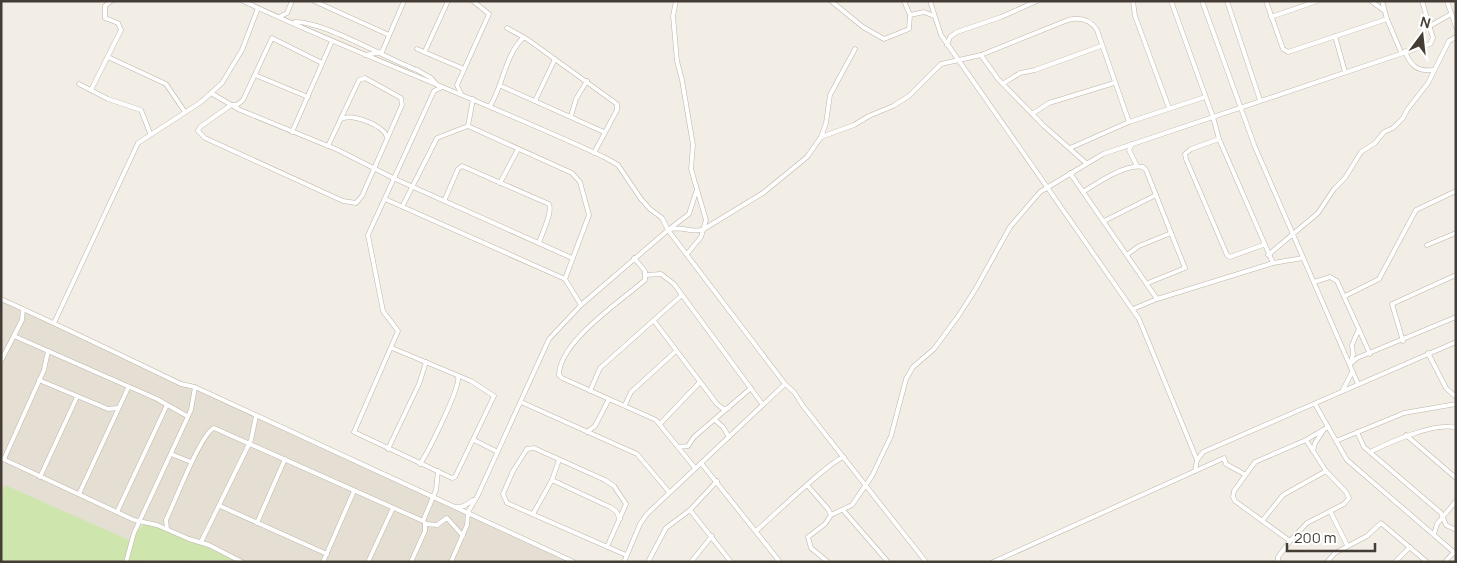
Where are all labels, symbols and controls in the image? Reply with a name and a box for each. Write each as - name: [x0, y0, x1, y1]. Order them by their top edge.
- north arrow: [1397, 10, 1447, 60]
- text: N: [1418, 11, 1433, 32]
- scale bar: [1287, 520, 1374, 552]
- text: 200 m: [1294, 527, 1337, 548]

